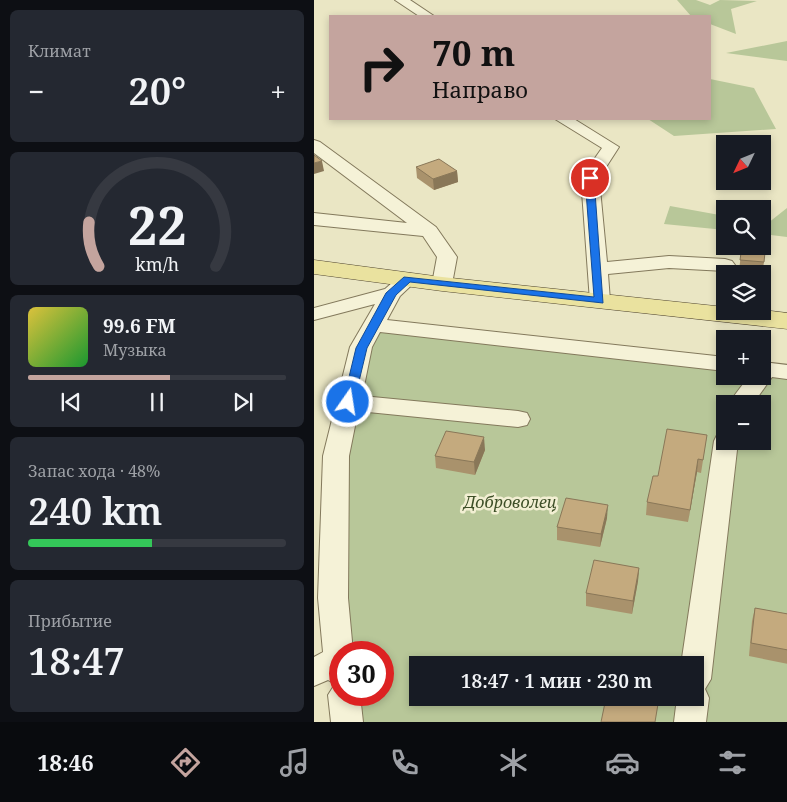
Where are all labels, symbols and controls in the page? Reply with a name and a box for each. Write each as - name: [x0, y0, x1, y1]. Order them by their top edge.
- text: 70 m: [432, 29, 515, 76]
- icon: right: [349, 35, 414, 100]
- text: Климат: [28, 40, 91, 62]
- text: 20°: [128, 64, 186, 116]
- text: −: [28, 72, 44, 110]
- text: +: [270, 72, 286, 110]
- text: Направо: [432, 74, 528, 104]
- north arrow: [716, 135, 772, 190]
- map controls: [716, 135, 771, 450]
- pin: [569, 157, 611, 199]
- icon: arrive: [576, 164, 604, 192]
- text: 22: [128, 189, 186, 260]
- button: search: [716, 200, 771, 255]
- text: km/h: [135, 252, 179, 276]
- button: layers: [716, 265, 771, 320]
- text: 99.6 FM: [103, 313, 176, 339]
- button: +: [716, 330, 771, 385]
- text: Музыка: [103, 339, 167, 361]
- position arrow: [321, 375, 373, 427]
- icon: previous: [57, 388, 85, 416]
- icon: pause: [143, 388, 171, 416]
- icon: next: [229, 388, 257, 416]
- button: −: [716, 395, 771, 450]
- text: Запас хода · 48%: [28, 460, 160, 482]
- text: 240 km: [28, 484, 162, 536]
- park label: Доброволец: [462, 491, 557, 513]
- text: Прибытие: [28, 610, 112, 632]
- text: 18:47: [28, 634, 125, 686]
- speed limit sign: 30: [329, 641, 394, 706]
- text: 18:47 · 1 мин · 230 m: [461, 668, 652, 694]
- icon: directions: [168, 745, 203, 780]
- icon: music: [277, 745, 312, 780]
- icon: phone: [387, 745, 422, 780]
- icon: climate: [496, 745, 531, 780]
- icon: car: [605, 745, 640, 780]
- icon: filters: [715, 745, 750, 780]
- text: 18:46: [37, 747, 94, 777]

